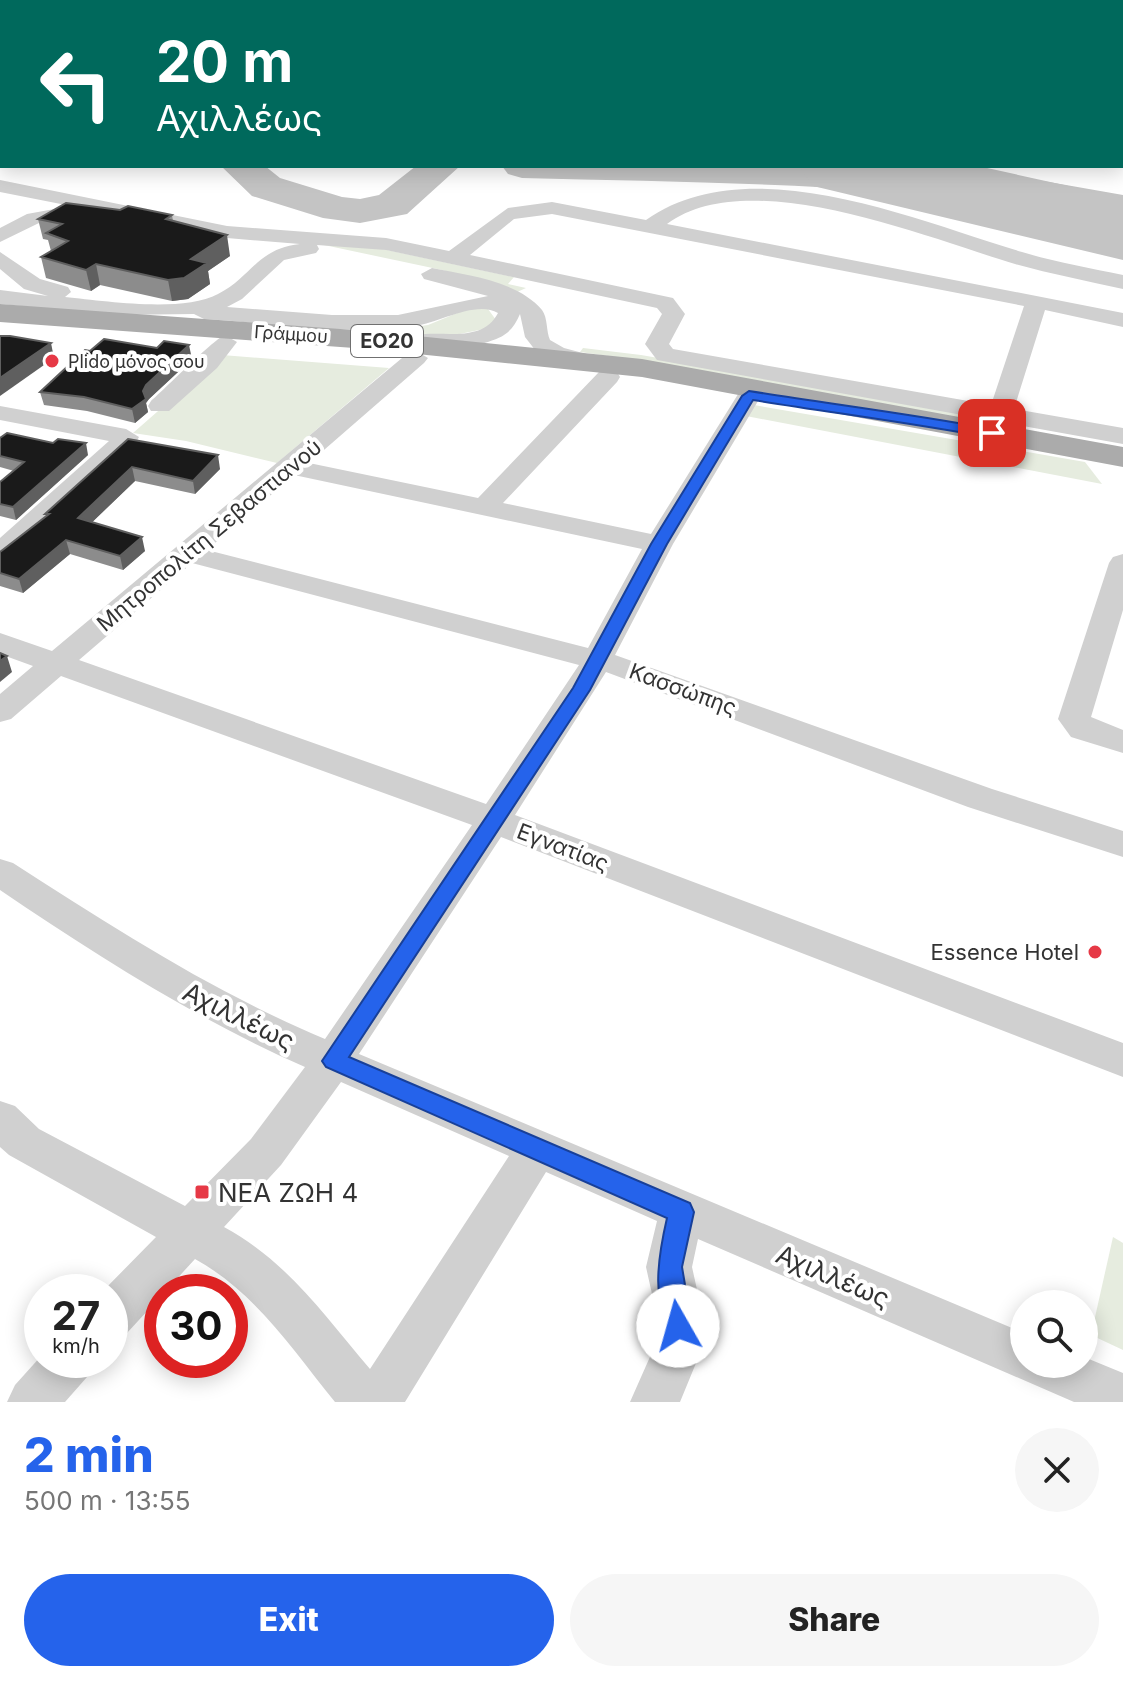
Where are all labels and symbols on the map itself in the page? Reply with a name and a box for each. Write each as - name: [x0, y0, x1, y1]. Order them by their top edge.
- street label: Γράμμου: [254, 321, 328, 347]
- road number: ΕΟ20: [351, 325, 423, 357]
- place label: Plido μόνος σου: [68, 351, 205, 372]
- marker: Plido μόνος σου: [43, 352, 61, 370]
- pin: [958, 399, 1026, 467]
- street label: Μητροπολίτη Σεβαστιανού: [92, 434, 326, 636]
- street label: Κασσώπης: [626, 658, 740, 720]
- street label: Εγνατίας: [513, 818, 613, 876]
- place label: Essence Hotel: [930, 939, 1079, 965]
- marker: Essence Hotel: [1086, 943, 1104, 961]
- street label: Αχιλλέως: [178, 976, 300, 1056]
- place label: ΝΕΑ ΖΩΗ 4: [218, 1177, 358, 1208]
- marker: ΝΕΑ ΖΩΗ 4: [193, 1183, 211, 1201]
- street label: Αχιλλέως: [772, 1238, 894, 1314]
- speed limit sign: 30: [144, 1274, 248, 1378]
- position arrow: [636, 1284, 720, 1368]

